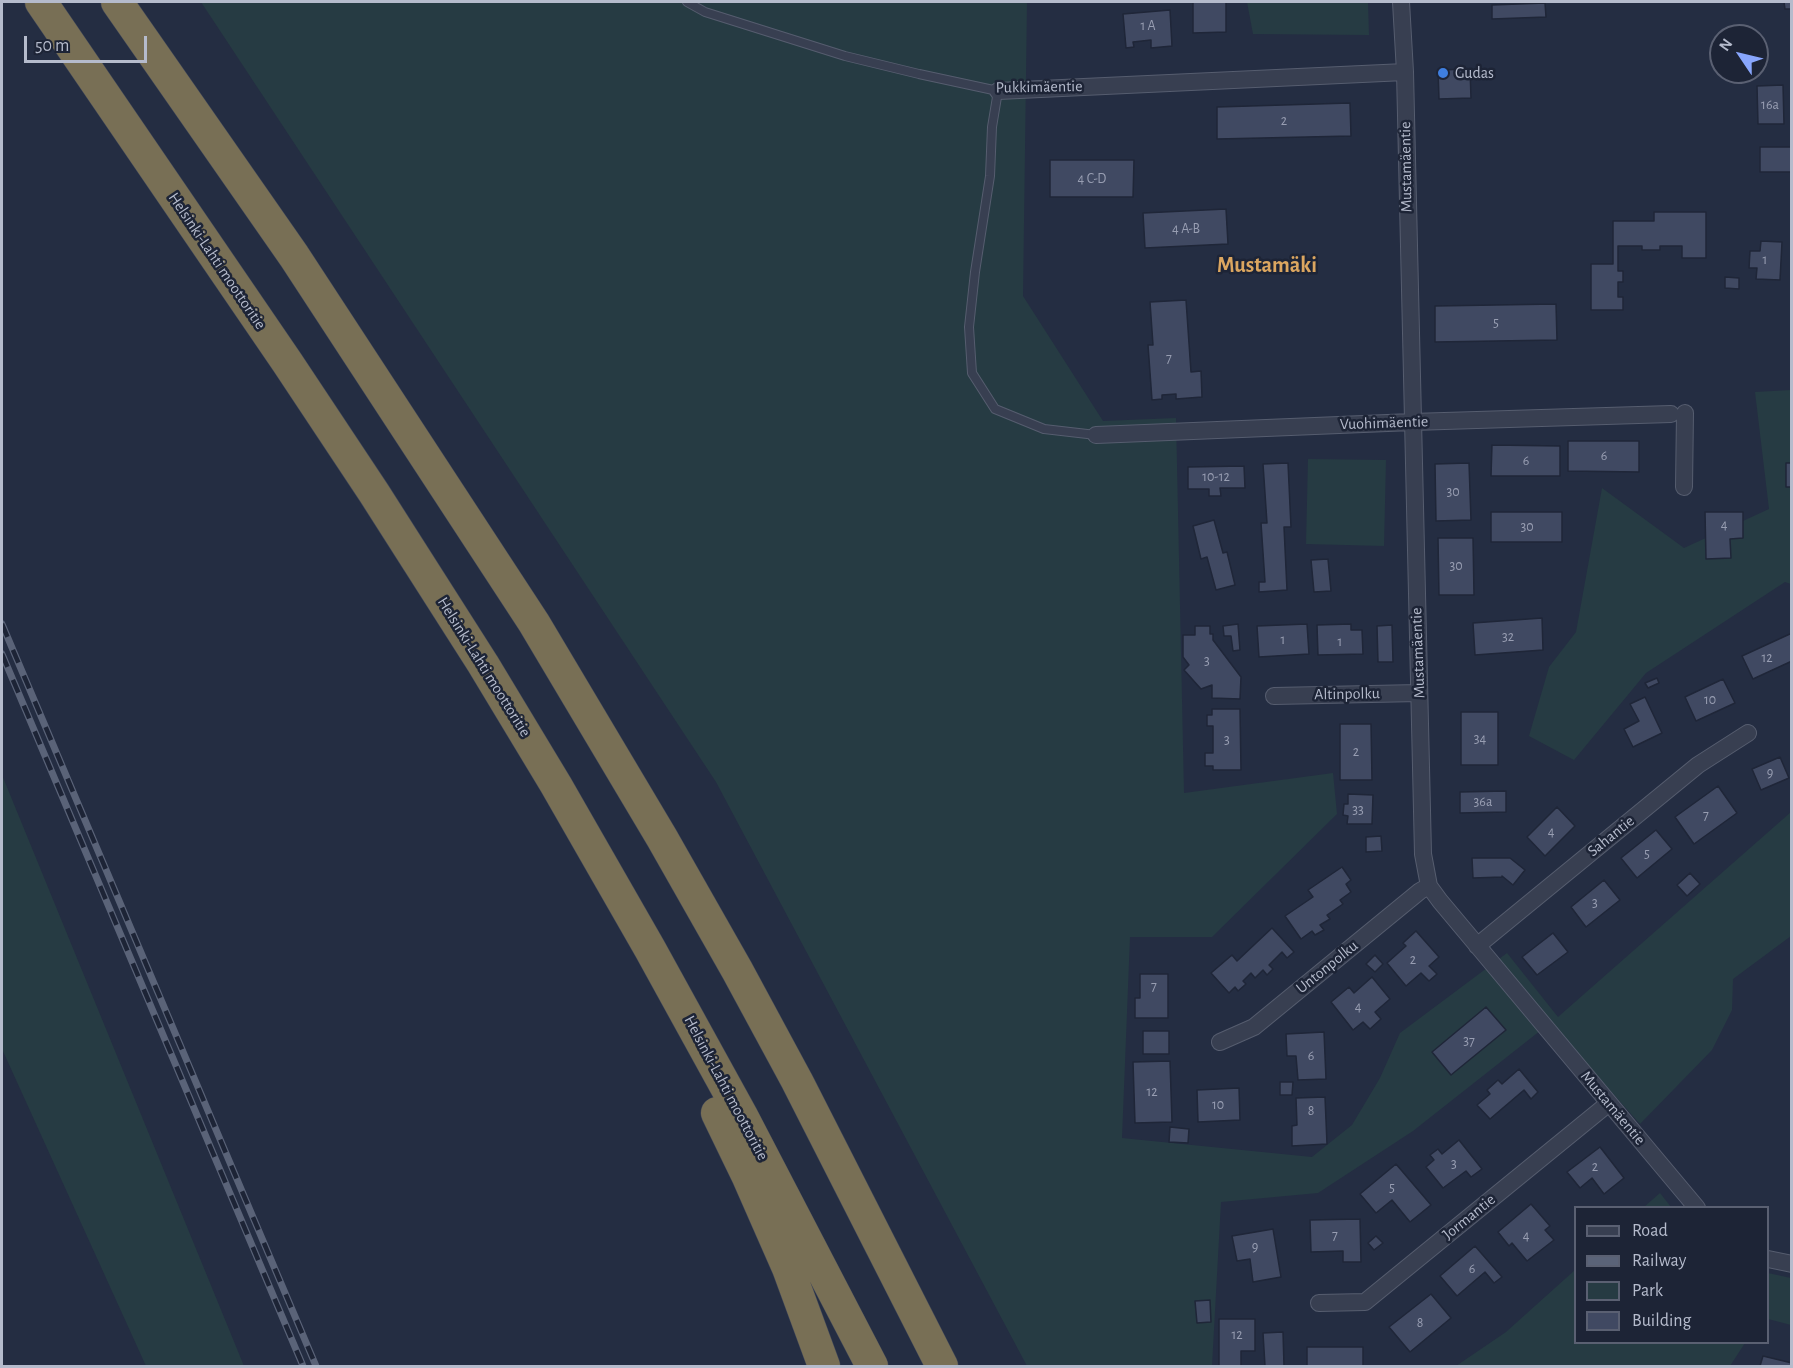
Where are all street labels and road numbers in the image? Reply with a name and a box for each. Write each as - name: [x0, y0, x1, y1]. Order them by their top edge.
- street label: Pukkimäentie: [995, 77, 1083, 97]
- street label: Mustamäentie: [1396, 121, 1416, 213]
- street label: Helsinki-Lahti moottoritie: [164, 189, 270, 333]
- street label: Vuohimäentie: [1339, 412, 1429, 434]
- street label: Helsinki-Lahti moottoritie: [433, 594, 535, 740]
- street label: Mustamäentie: [1407, 607, 1429, 699]
- street label: Altinpolku: [1314, 684, 1380, 704]
- street label: Sahantie: [1584, 811, 1638, 861]
- street label: Untonpolku: [1292, 936, 1362, 998]
- street label: Helsinki-Lahti moottoritie: [680, 1012, 772, 1164]
- street label: Mustamäentie: [1576, 1067, 1650, 1149]
- street label: Jormantie: [1439, 1190, 1499, 1244]

